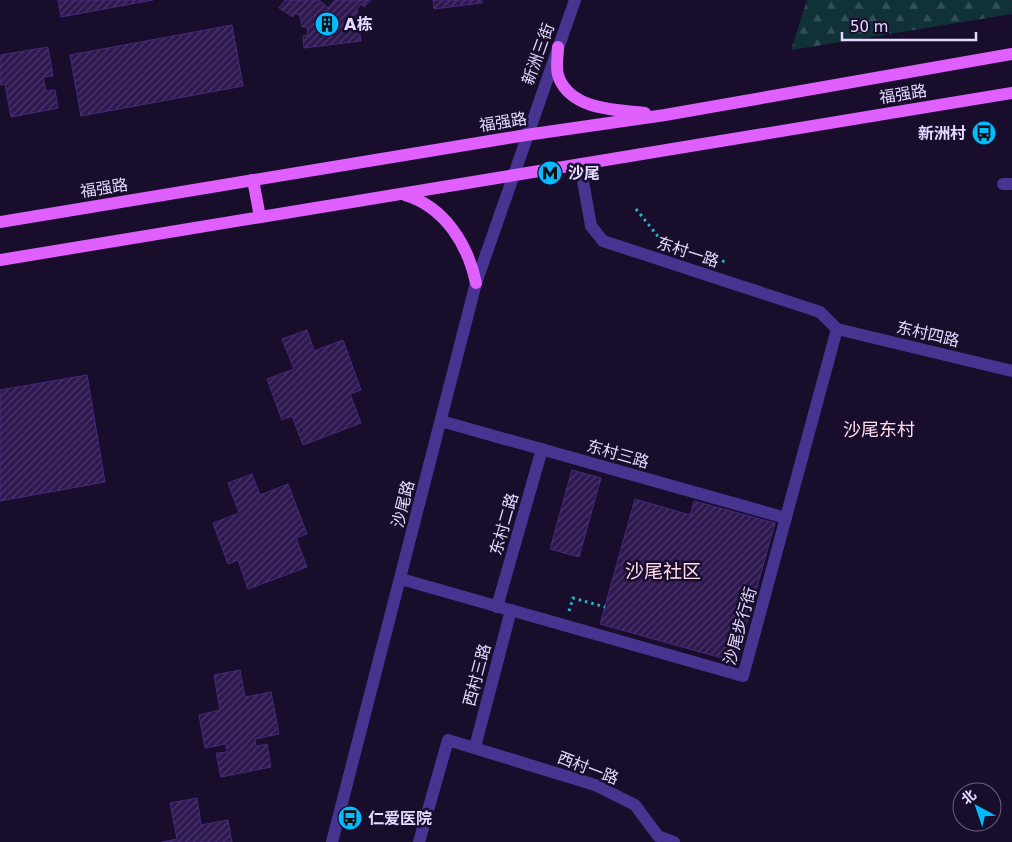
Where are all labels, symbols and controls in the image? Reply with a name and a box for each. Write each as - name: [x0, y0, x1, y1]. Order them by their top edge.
- scale bar: [842, 10, 976, 42]
- building icon: A栋: [314, 11, 340, 37]
- place label: A栋: [344, 15, 372, 34]
- text: 50 m: [850, 18, 888, 36]
- street label: 新洲三街: [518, 21, 558, 87]
- street label: 福强路: [878, 81, 928, 107]
- street label: 福强路: [478, 109, 528, 135]
- bus stop icon: 新洲村: [971, 120, 997, 146]
- place label: 新洲村: [918, 124, 966, 143]
- metro station icon: 沙尾: [537, 160, 563, 186]
- place label: 沙尾: [568, 164, 600, 183]
- street label: 福强路: [79, 175, 129, 201]
- street label: 东村一路: [655, 233, 721, 271]
- street label: 东村四路: [895, 318, 961, 350]
- district label: 沙尾东村: [843, 419, 915, 440]
- street label: 东村三路: [585, 436, 651, 472]
- street label: 沙尾路: [388, 478, 418, 530]
- street label: 东村二路: [486, 491, 522, 557]
- district label: 沙尾社区: [625, 560, 701, 582]
- street label: 沙尾步行街: [720, 585, 760, 667]
- street label: 西村三路: [460, 642, 494, 708]
- street label: 西村一路: [555, 748, 621, 788]
- north arrow: [952, 782, 1002, 832]
- text: 北: [958, 786, 979, 808]
- bus stop icon: 仁爱医院: [337, 805, 363, 831]
- place label: 仁爱医院: [368, 809, 432, 828]

